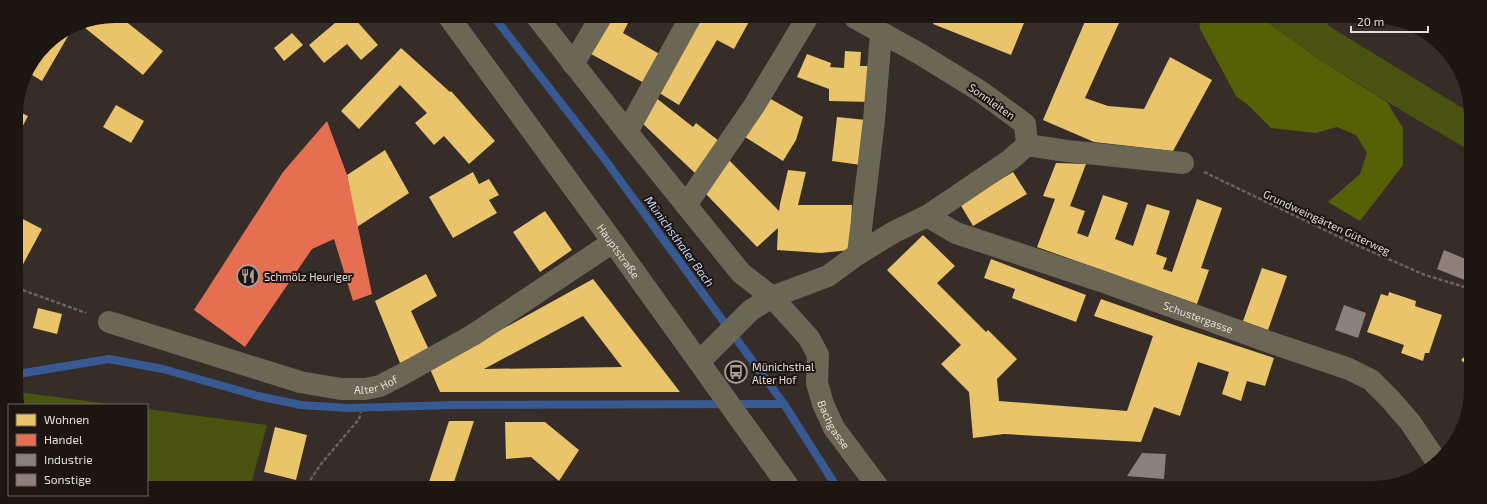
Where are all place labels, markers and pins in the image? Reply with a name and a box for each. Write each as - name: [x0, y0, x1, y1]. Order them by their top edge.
- restaurant icon: Schmölz Heuriger: [235, 263, 261, 289]
- place label: Schmölz Heuriger: [264, 270, 353, 283]
- bus stop icon: Münichsthal Alter Hof: [723, 359, 749, 385]
- place label: Münichsthal Alter Hof: [752, 360, 815, 386]

